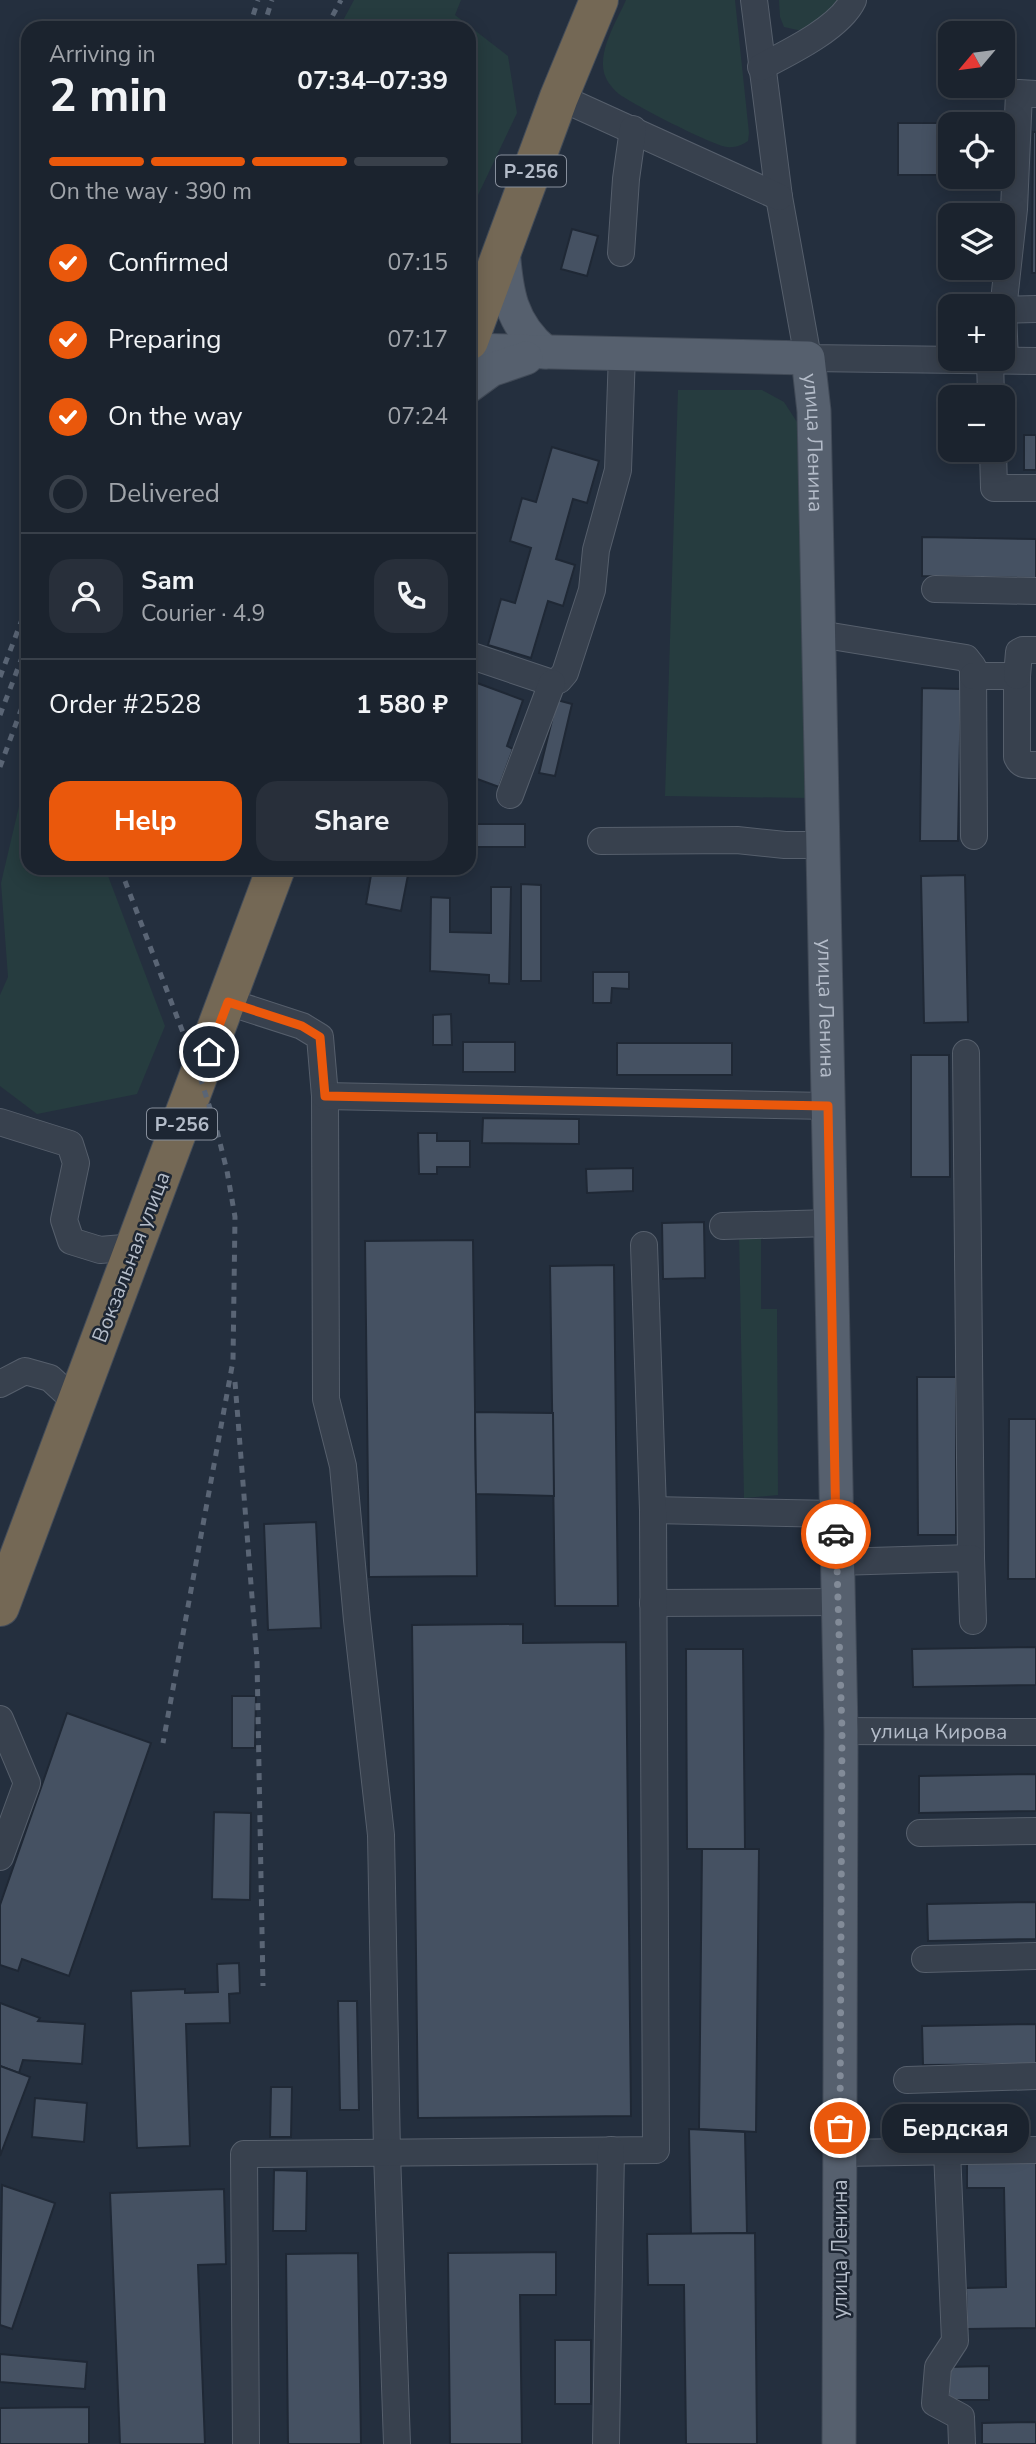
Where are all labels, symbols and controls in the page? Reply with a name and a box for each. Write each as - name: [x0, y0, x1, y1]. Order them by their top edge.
- north arrow: [938, 21, 1015, 98]
- map controls: [938, 21, 1015, 462]
- text: Arriving in: [49, 39, 156, 70]
- text: 07:34–07:39: [297, 63, 448, 98]
- text: 2 min: [49, 64, 168, 127]
- button: locate: [938, 112, 1015, 189]
- road number: Р-256: [496, 155, 566, 186]
- text: On the way · 390 m: [49, 176, 252, 207]
- button: layers: [938, 203, 1015, 280]
- icon: check: [49, 244, 87, 282]
- text: Confirmed: [108, 245, 229, 280]
- text: 07:15: [388, 247, 448, 278]
- button: +: [938, 294, 1015, 371]
- icon: check: [49, 321, 87, 359]
- text: Preparing: [108, 322, 221, 357]
- text: 07:17: [388, 324, 448, 355]
- street label: улица Ленина: [796, 372, 830, 512]
- button: −: [938, 385, 1015, 462]
- icon: check: [49, 398, 87, 436]
- text: On the way: [108, 399, 242, 434]
- text: 07:24: [388, 401, 448, 432]
- text: Delivered: [108, 476, 220, 511]
- button: person: [49, 559, 123, 633]
- button: phone: [374, 559, 448, 633]
- text: Sam: [141, 563, 194, 598]
- text: Courier · 4.9: [141, 598, 265, 629]
- text: Order #2528: [49, 687, 201, 722]
- text: 1 580 ₽: [356, 687, 448, 722]
- button: Help: [49, 781, 242, 861]
- button: Share: [256, 781, 448, 861]
- street label: улица Ленина: [811, 939, 842, 1078]
- pin: [179, 1022, 239, 1082]
- icon: home: [190, 1033, 228, 1071]
- road number: Р-256: [147, 1108, 217, 1140]
- street label: Вокзальная улица: [85, 1167, 177, 1347]
- courier: [801, 1499, 871, 1569]
- icon: car: [817, 1515, 855, 1553]
- street label: улица Кирова: [870, 1717, 1008, 1746]
- pin: [810, 2098, 870, 2158]
- callout: Бердская: [882, 2104, 1029, 2152]
- icon: bag: [821, 2109, 859, 2147]
- text: Бердская: [902, 2113, 1009, 2144]
- street label: улица Ленина: [826, 2179, 854, 2319]

